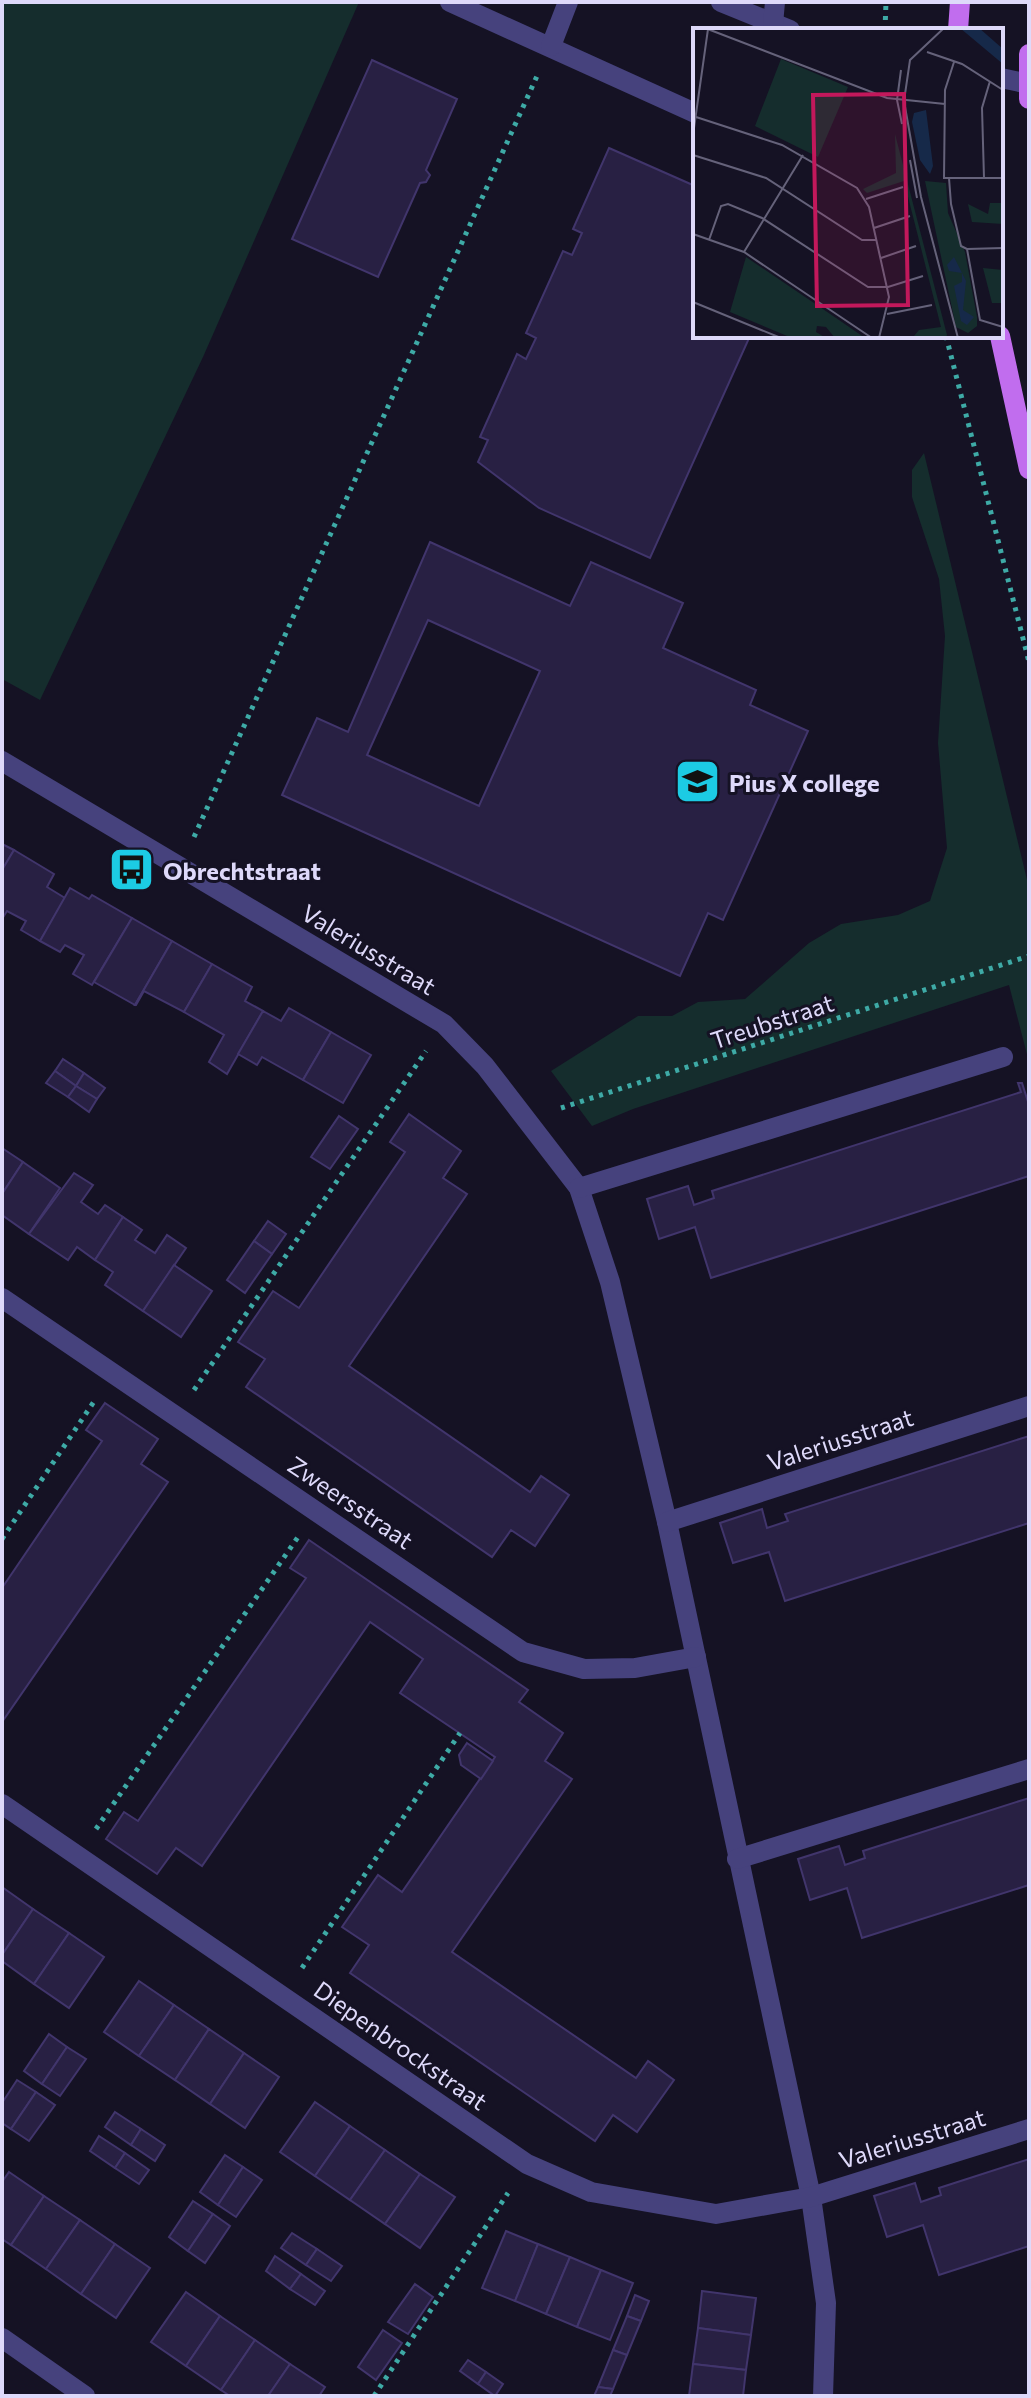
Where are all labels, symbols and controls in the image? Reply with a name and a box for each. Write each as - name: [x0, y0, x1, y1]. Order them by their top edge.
- inset map: [693, 28, 1003, 338]
- school or university icon: Pius X college: [674, 758, 722, 806]
- place label: Pius X college: [729, 768, 880, 797]
- bus stop icon: Obrechtstraat: [108, 846, 156, 894]
- place label: Obrechtstraat: [163, 856, 321, 885]
- street label: Valeriusstraat: [297, 898, 442, 1001]
- street label: Treubstraat: [707, 987, 837, 1054]
- street label: Valeriusstraat: [763, 1402, 917, 1476]
- street label: Zweersstraat: [283, 1450, 419, 1554]
- street label: Diepenbrockstraat: [309, 1974, 493, 2116]
- street label: Valeriusstraat: [835, 2102, 989, 2174]

